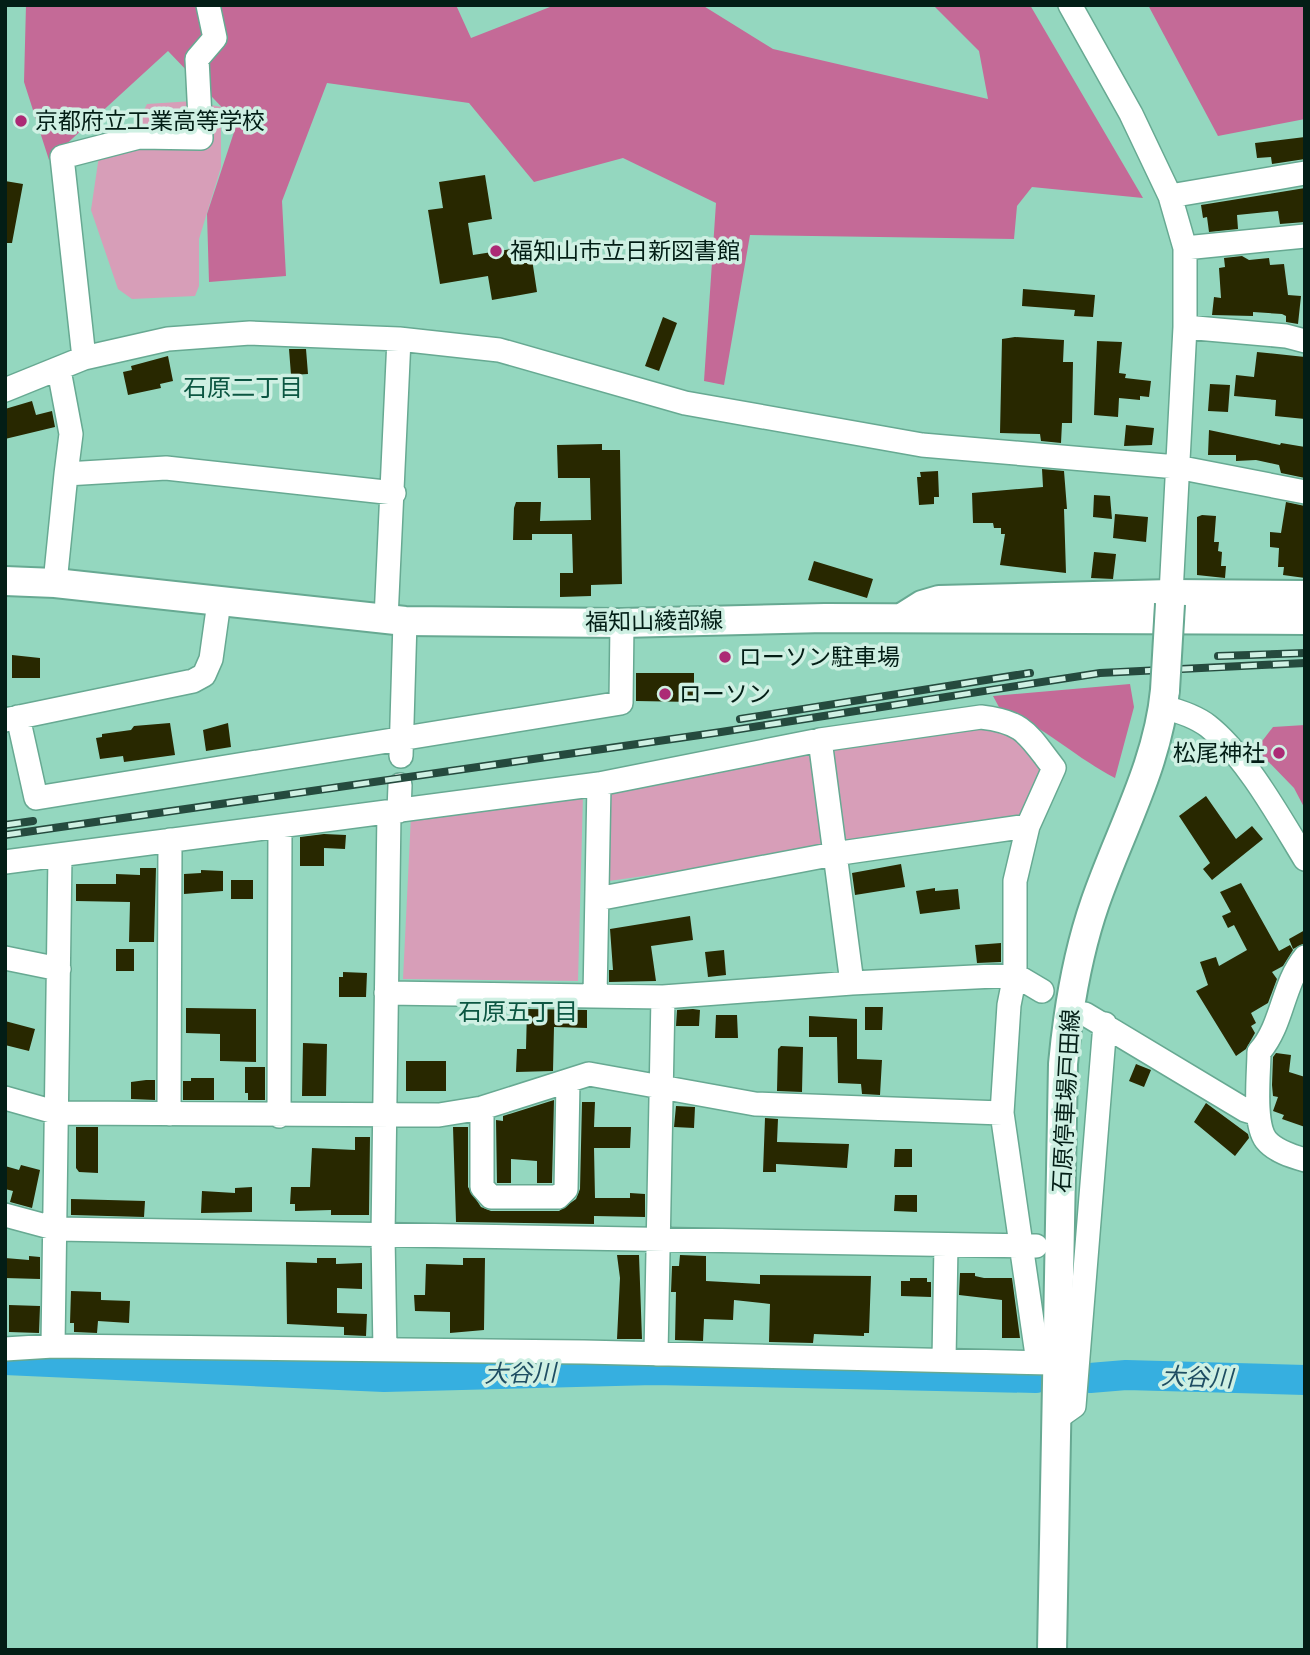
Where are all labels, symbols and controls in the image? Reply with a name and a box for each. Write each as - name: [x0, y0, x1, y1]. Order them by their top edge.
- place label: 京都府立工業高等学校: [35, 107, 265, 135]
- marker: 京都府立工業高等学校: [13, 113, 29, 129]
- place label: 福知山市立日新図書館: [510, 237, 740, 265]
- marker: 福知山市立日新図書館: [488, 243, 504, 259]
- district label: 石原二丁目: [183, 373, 303, 402]
- street label: 福知山綾部線: [585, 606, 723, 636]
- place label: ローソン駐車場: [739, 643, 900, 671]
- marker: ローソン駐車場: [717, 649, 733, 665]
- place label: ローソン: [679, 680, 771, 708]
- marker: ローソン: [657, 686, 673, 702]
- place label: 松尾神社: [1173, 739, 1265, 767]
- marker: 松尾神社: [1271, 745, 1287, 761]
- district label: 石原五丁目: [458, 997, 578, 1026]
- street label: 石原停車場戸田線: [1047, 1008, 1085, 1194]
- water label: 大谷川: [484, 1358, 559, 1388]
- water label: 大谷川: [1161, 1361, 1236, 1393]

